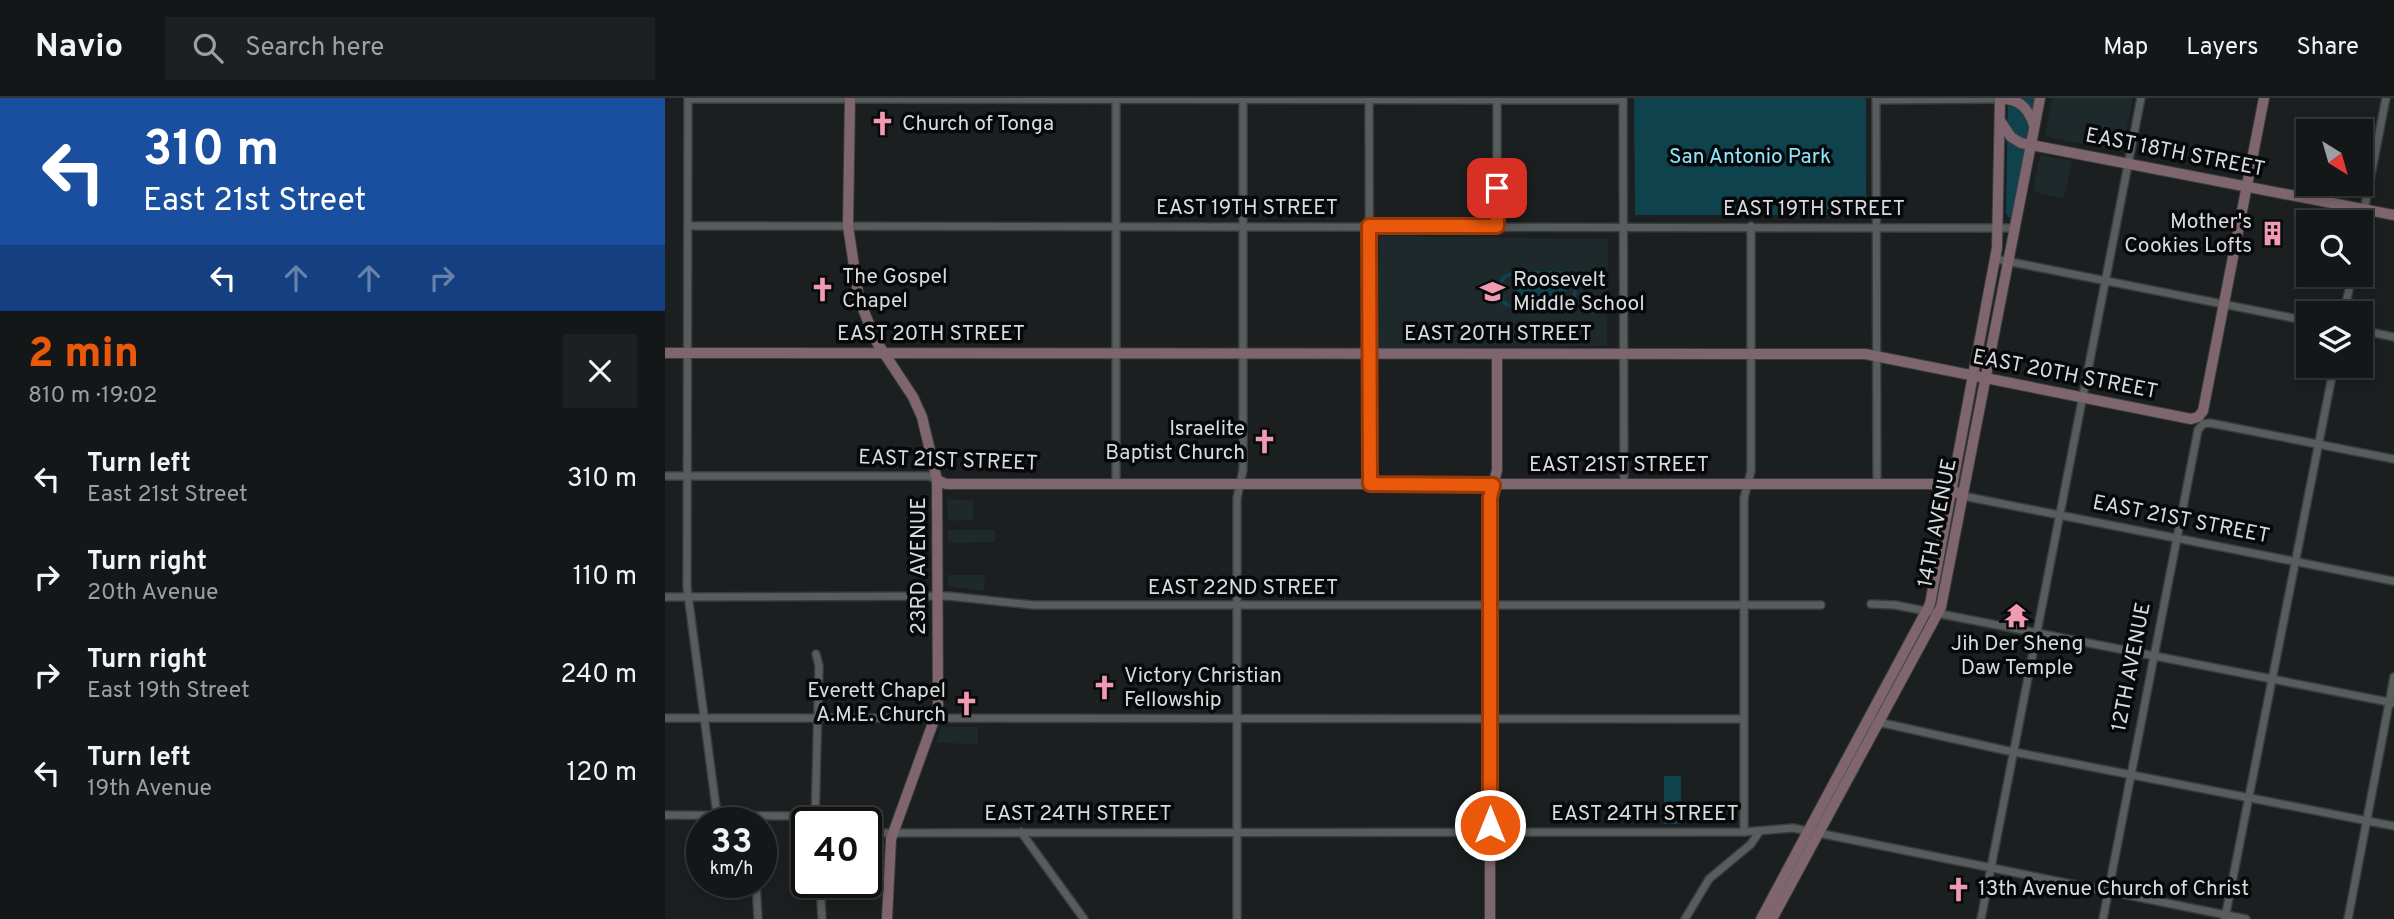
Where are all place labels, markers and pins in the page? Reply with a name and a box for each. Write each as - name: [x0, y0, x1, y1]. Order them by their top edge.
- church icon: Church of Tonga: [868, 110, 896, 138]
- place label: Church of Tonga: [902, 111, 1054, 138]
- pin: [1467, 158, 1527, 218]
- place label: Mother's Cookies Lofts: [2124, 209, 2252, 260]
- building icon: Mother's Cookies Lofts: [2258, 220, 2286, 248]
- place label: The Gospel Chapel: [842, 264, 947, 315]
- place label: Roosevelt Middle School: [1513, 267, 1645, 318]
- church icon: The Gospel Chapel: [808, 275, 836, 303]
- school or university icon: Roosevelt Middle School: [1479, 278, 1507, 306]
- place label: Israelite Baptist Church: [1105, 416, 1245, 467]
- church icon: Israelite Baptist Church: [1251, 427, 1279, 455]
- temple icon: Jih Der Sheng Daw Temple: [2003, 601, 2031, 629]
- place label: Jih Der Sheng Daw Temple: [1951, 631, 2083, 682]
- place label: Victory Christian Fellowship: [1124, 663, 1282, 714]
- church icon: Victory Christian Fellowship: [1090, 674, 1118, 702]
- place label: Everett Chapel A.M.E. Church: [807, 678, 946, 729]
- church icon: Everett Chapel A.M.E. Church: [952, 689, 980, 717]
- church icon: 13th Avenue Church of Christ: [1944, 875, 1972, 903]
- place label: 13th Avenue Church of Christ: [1978, 876, 2249, 903]

